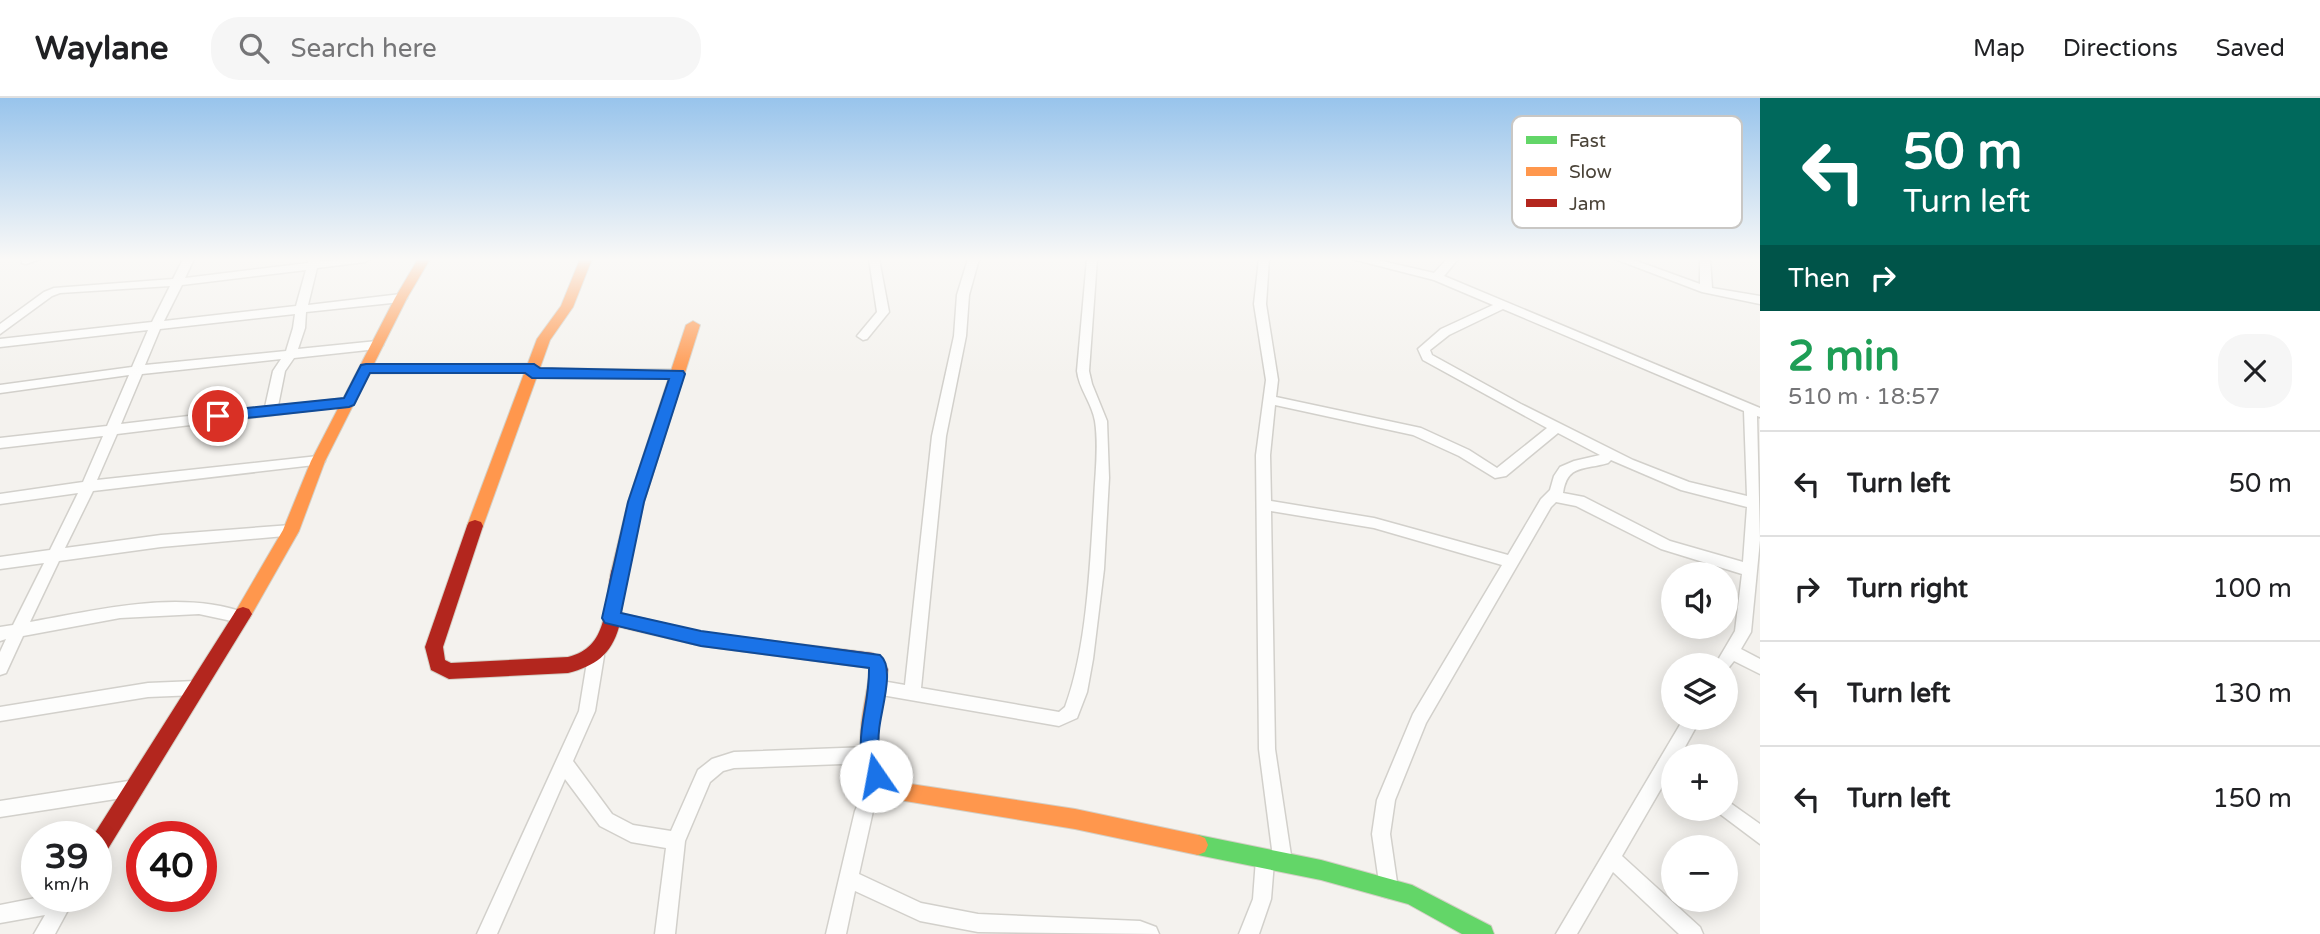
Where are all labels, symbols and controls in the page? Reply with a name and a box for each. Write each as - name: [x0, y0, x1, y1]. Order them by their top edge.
- search box: [211, 17, 701, 80]
- text: Waylane: [35, 29, 169, 68]
- icon: search: [235, 29, 273, 67]
- text: Search here: [291, 33, 437, 64]
- text: Map: [1973, 34, 2025, 63]
- text: Directions: [2063, 34, 2178, 63]
- text: Saved: [2216, 34, 2285, 63]
- legend: [1512, 116, 1742, 228]
- text: 50 m: [1903, 123, 2022, 182]
- icon: left: [1788, 126, 1879, 217]
- text: Fast: [1569, 130, 1606, 152]
- text: Slow: [1569, 161, 1612, 183]
- text: Turn left: [1903, 183, 2030, 221]
- text: Jam: [1569, 193, 1606, 215]
- icon: right: [1864, 259, 1902, 297]
- text: Then: [1788, 263, 1850, 294]
- text: 2 min: [1788, 331, 1900, 382]
- button: close: [2218, 334, 2292, 408]
- text: 510 m · 18:57: [1788, 383, 1940, 411]
- pin: [188, 386, 248, 446]
- icon: arrive: [199, 397, 237, 435]
- icon: left: [1788, 465, 1826, 503]
- text: Turn left: [1847, 468, 1950, 499]
- text: 50 m: [2229, 468, 2292, 499]
- map controls: [1661, 562, 1738, 912]
- button: sound: [1661, 562, 1738, 639]
- icon: right: [1788, 570, 1826, 608]
- text: Turn right: [1847, 573, 1968, 604]
- text: 100 m: [2212, 573, 2292, 604]
- button: layers: [1661, 653, 1738, 730]
- icon: left: [1788, 675, 1826, 713]
- text: Turn left: [1847, 678, 1950, 709]
- text: 130 m: [2212, 678, 2292, 709]
- position arrow: [839, 739, 913, 813]
- button: +: [1661, 744, 1738, 821]
- icon: left: [1788, 780, 1826, 818]
- text: Turn left: [1847, 783, 1950, 814]
- text: 150 m: [2212, 783, 2292, 814]
- speed limit sign: 40: [126, 821, 217, 912]
- button: −: [1661, 835, 1738, 912]
- text: 39: [45, 836, 88, 878]
- text: km/h: [44, 873, 89, 895]

